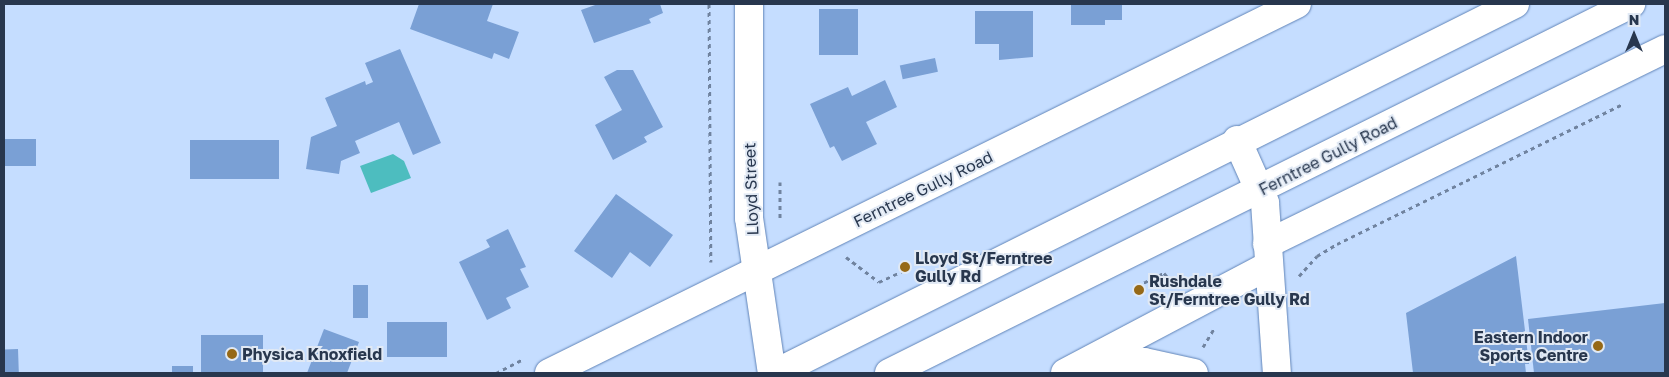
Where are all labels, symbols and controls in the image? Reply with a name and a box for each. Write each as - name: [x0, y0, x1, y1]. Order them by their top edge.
- north arrow: [1609, 10, 1659, 60]
- text: N: [1629, 11, 1639, 28]
- street label: Ferntree Gully Road: [1256, 113, 1400, 199]
- street label: Lloyd Street: [740, 142, 762, 236]
- street label: Ferntree Gully Road: [850, 147, 996, 231]
- place label: Lloyd St/Ferntree Gully Rd: [915, 248, 1052, 286]
- marker: Lloyd St/Ferntree Gully Rd: [899, 261, 911, 273]
- place label: Rushdale St/Ferntree Gully Rd: [1149, 271, 1310, 309]
- marker: Rushdale St/Ferntree Gully Rd: [1133, 284, 1145, 296]
- place label: Eastern Indoor Sports Centre: [1474, 327, 1588, 365]
- marker: Eastern Indoor Sports Centre: [1592, 340, 1604, 352]
- place label: Physica Knoxfield: [242, 344, 382, 364]
- marker: Physica Knoxfield: [226, 348, 238, 360]

